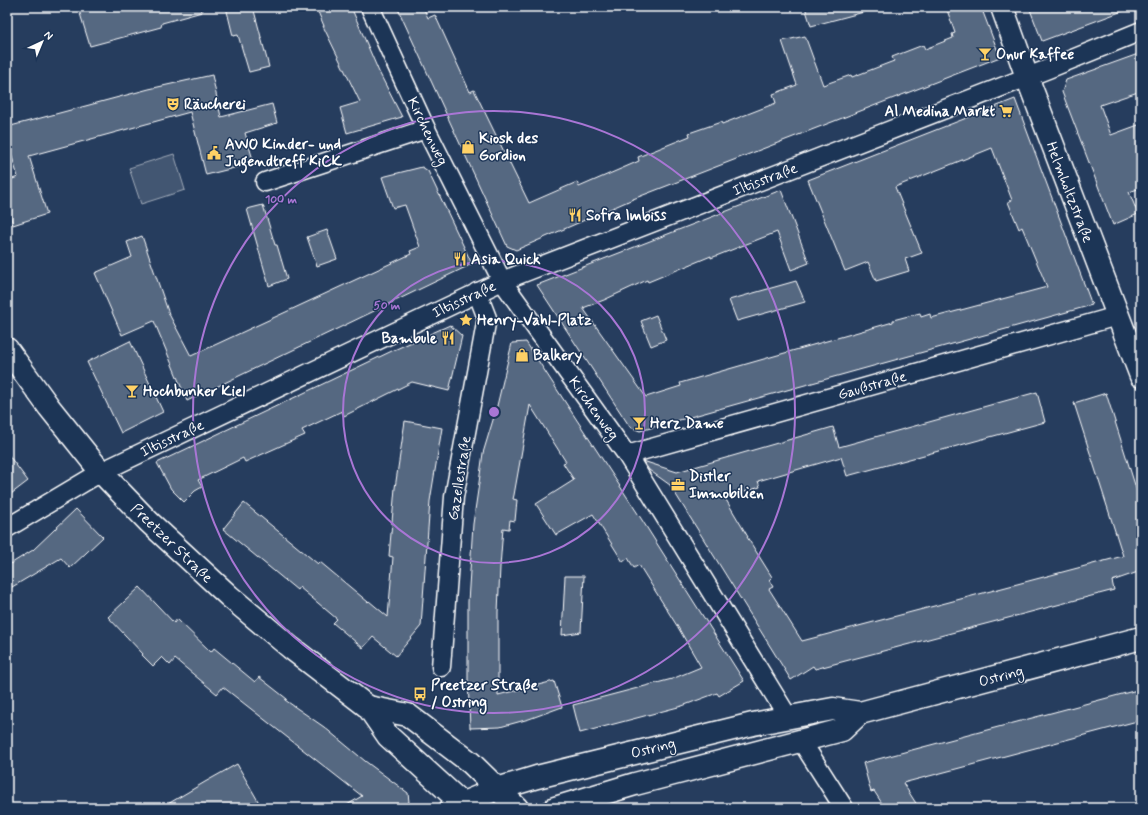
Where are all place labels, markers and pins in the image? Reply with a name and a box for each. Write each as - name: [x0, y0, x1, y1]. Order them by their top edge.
- place label: Onur Kaffee: [996, 45, 1074, 65]
- bar icon: Onur Kaffee: [977, 46, 993, 62]
- place label: Räucherei: [184, 95, 246, 115]
- theatre icon: Räucherei: [165, 96, 181, 112]
- place label: Al Medina Markt: [885, 102, 995, 122]
- supermarket icon: Al Medina Markt: [998, 103, 1014, 119]
- place label: Kiosk des Gordion: [479, 129, 539, 166]
- place label: AWO Kinder- und Jugendtreff KiCK: [225, 135, 343, 174]
- shop icon: Kiosk des Gordion: [460, 139, 476, 155]
- public building icon: AWO Kinder- und Jugendtreff KiCK: [206, 145, 222, 161]
- place label: Sofra Imbiss: [586, 206, 667, 226]
- restaurant icon: Sofra Imbiss: [567, 207, 583, 223]
- place label: Asia Quick: [471, 250, 541, 270]
- restaurant icon: Asia Quick: [452, 251, 468, 267]
- place label: Henry-Vahl-Platz: [477, 311, 592, 331]
- place icon: Henry-Vahl-Platz: [458, 312, 474, 328]
- place label: Bambule: [381, 329, 437, 349]
- restaurant icon: Bambule: [440, 330, 456, 346]
- place label: Balkery: [533, 346, 582, 366]
- shop icon: Balkery: [514, 347, 530, 363]
- place label: Hochbunker Kiel: [143, 382, 245, 402]
- bar icon: Hochbunker Kiel: [124, 383, 140, 399]
- centre of rings: [487, 405, 501, 419]
- place label: Herz Dame: [650, 414, 724, 434]
- bar icon: Herz Dame: [631, 415, 647, 431]
- place label: Distler Immobilien: [689, 467, 764, 504]
- office icon: Distler Immobilien: [670, 477, 686, 493]
- place label: Preetzer Straße / Ostring: [431, 676, 539, 715]
- bus stop icon: Preetzer Straße / Ostring: [412, 686, 428, 702]

